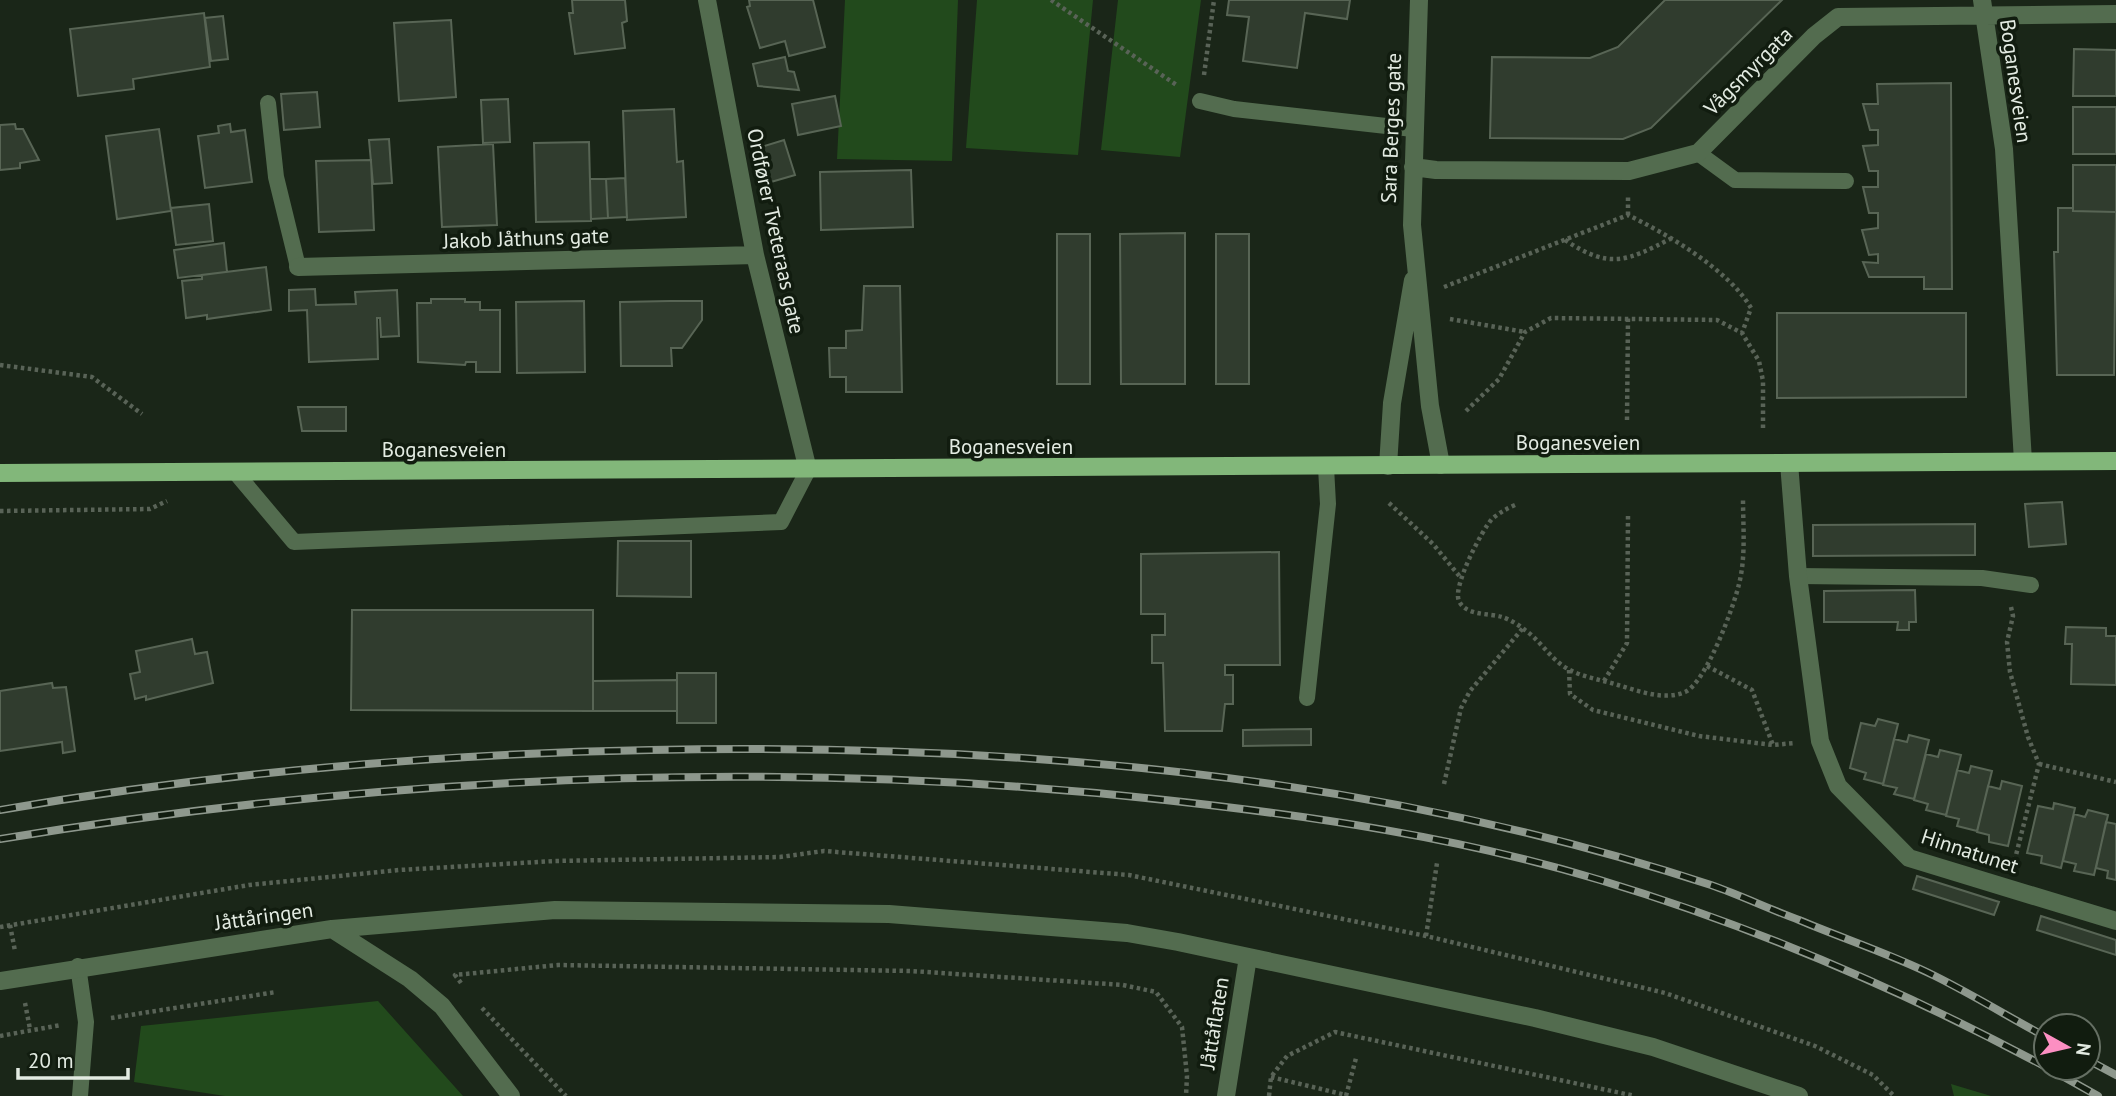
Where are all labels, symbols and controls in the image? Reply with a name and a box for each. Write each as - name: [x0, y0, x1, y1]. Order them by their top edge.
- street label: Boganesveien: [1994, 17, 2038, 145]
- street label: Vågsmyrgata: [1697, 21, 1798, 122]
- street label: Sara Berges gate: [1375, 52, 1407, 204]
- street label: Ordfører Tveteraas gate: [741, 126, 811, 336]
- street label: Jakob Jåthuns gate: [441, 222, 610, 254]
- street label: Boganesveien: [1516, 429, 1640, 456]
- street label: Boganesveien: [949, 433, 1073, 460]
- street label: Boganesveien: [382, 436, 506, 463]
- street label: Hinnatunet: [1918, 823, 2022, 879]
- street label: Jåttåringen: [212, 896, 315, 936]
- street label: Jåttåflaten: [1193, 975, 1235, 1072]
- north arrow: [2032, 1012, 2102, 1082]
- scale bar: [18, 1036, 128, 1080]
- text: N: [2071, 1042, 2097, 1057]
- text: 20 m: [28, 1047, 74, 1074]

